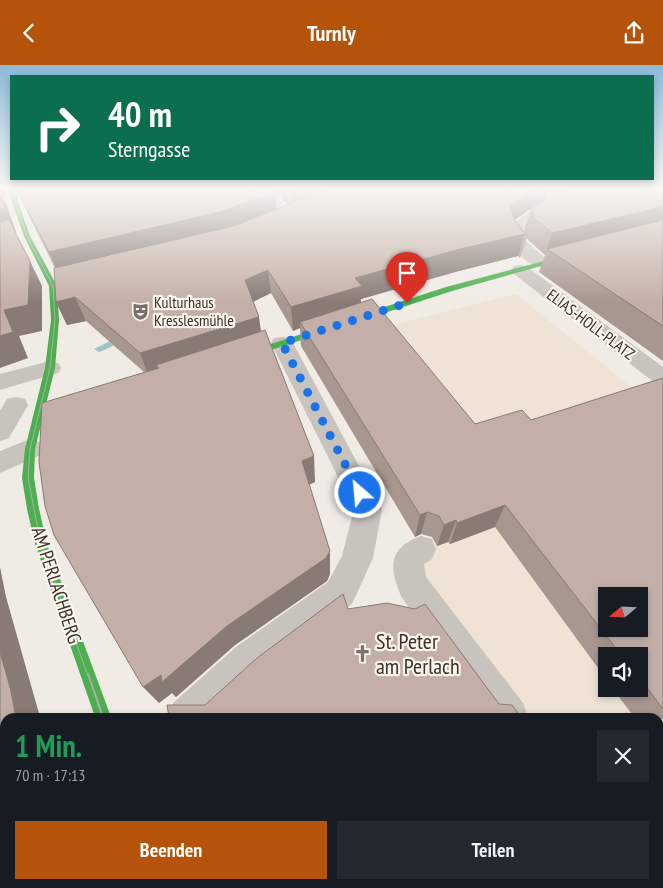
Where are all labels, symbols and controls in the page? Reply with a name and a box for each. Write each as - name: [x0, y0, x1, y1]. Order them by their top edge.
- icon: back: [15, 19, 43, 47]
- text: Turnly: [307, 19, 356, 47]
- icon: share: [620, 19, 648, 47]
- text: 40 m: [108, 91, 172, 137]
- icon: right: [25, 95, 90, 160]
- text: Sterngasse: [108, 135, 190, 163]
- pin: [386, 252, 428, 303]
- icon: arrive: [393, 259, 421, 287]
- street label: ELIAS-HOLL-PLATZ: [543, 284, 639, 364]
- place label: Kulturhaus Kresslesmühle: [154, 292, 234, 330]
- theatre icon: Kulturhaus Kresslesmühle: [130, 301, 150, 321]
- position arrow: [333, 466, 385, 518]
- street label: AM PERLACHBERG: [27, 524, 87, 646]
- north arrow: [598, 587, 648, 637]
- map controls: [598, 587, 648, 697]
- place label: St. Peter am Perlach: [376, 627, 460, 680]
- church icon: St. Peter am Perlach: [352, 644, 372, 664]
- button: sound: [598, 647, 648, 697]
- text: 1 Min.: [15, 726, 82, 765]
- button: close: [597, 730, 649, 782]
- text: 70 m · 17:13: [15, 765, 86, 785]
- button: Beenden: [15, 821, 327, 879]
- button: Teilen: [337, 821, 649, 879]

